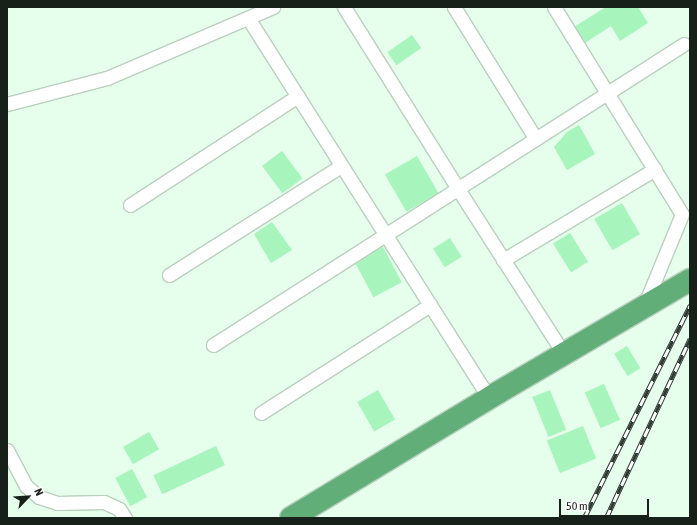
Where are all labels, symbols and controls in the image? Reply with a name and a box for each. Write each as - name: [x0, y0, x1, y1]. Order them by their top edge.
- north arrow: [8, 477, 48, 517]
- text: N: [32, 486, 46, 497]
- scale bar: [561, 491, 651, 517]
- text: 50 m: [566, 499, 588, 513]

